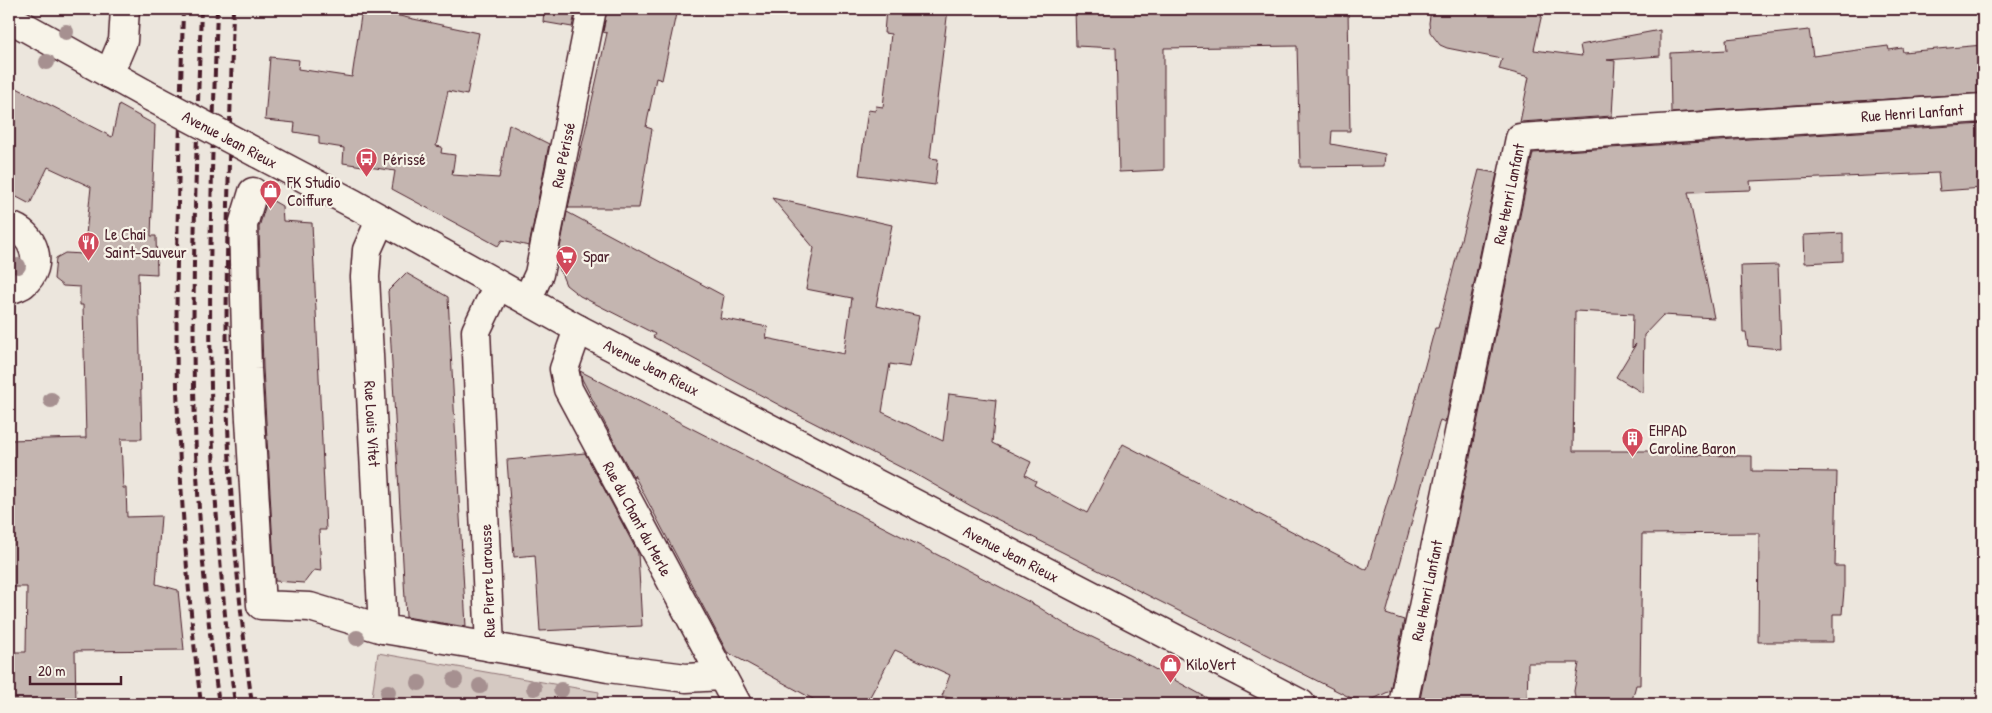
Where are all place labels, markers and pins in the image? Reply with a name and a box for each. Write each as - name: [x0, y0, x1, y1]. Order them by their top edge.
- bus stop icon: Périssé: [355, 147, 379, 178]
- place label: Périssé: [383, 148, 426, 170]
- place label: FK Studio Coiffure: [286, 171, 341, 211]
- shop icon: FK Studio Coiffure: [259, 179, 283, 210]
- place label: Le Chai Saint-Sauveur: [105, 223, 187, 263]
- restaurant icon: Le Chai Saint-Sauveur: [77, 231, 101, 262]
- supermarket icon: Spar: [555, 244, 579, 275]
- place label: Spar: [583, 245, 610, 267]
- place label: EHPAD Caroline Baron: [1649, 419, 1736, 459]
- building icon: EHPAD Caroline Baron: [1621, 427, 1645, 458]
- shop icon: KiloVert: [1158, 652, 1182, 683]
- place label: KiloVert: [1186, 653, 1236, 675]

